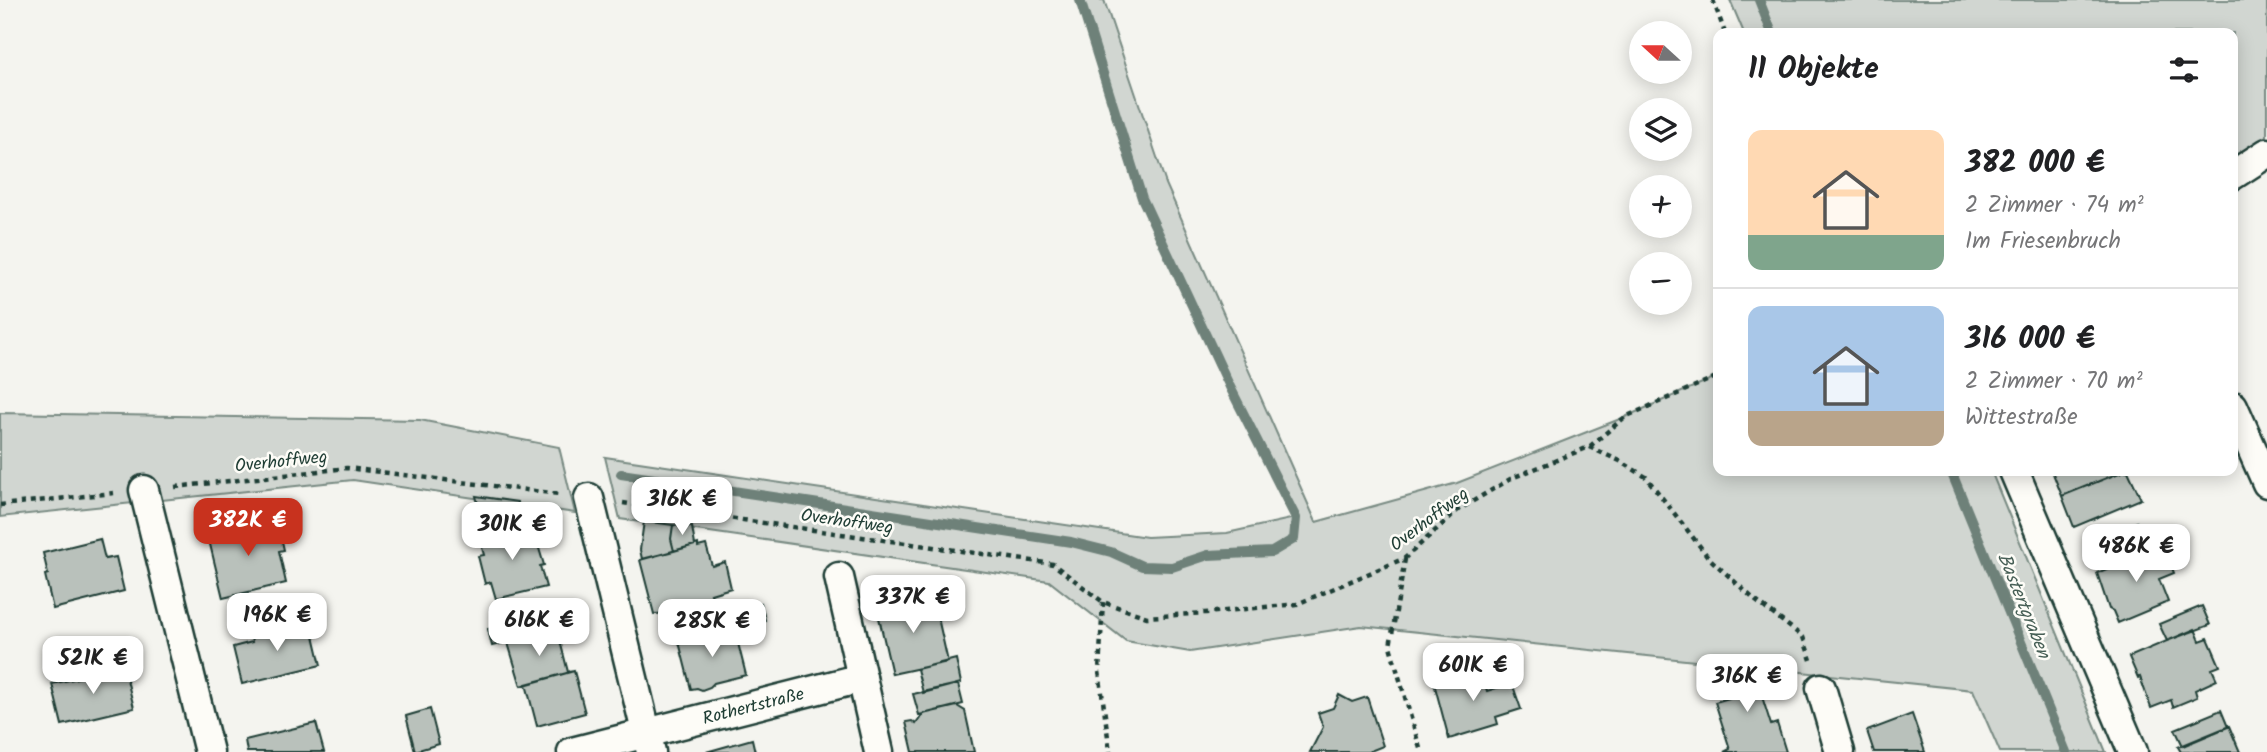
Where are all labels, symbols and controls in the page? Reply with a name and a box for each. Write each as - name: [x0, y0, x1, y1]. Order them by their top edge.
- north arrow: [1629, 21, 1692, 84]
- map controls: [1629, 21, 1692, 315]
- text: 11 Objekte: [1748, 46, 1879, 94]
- icon: filters: [2165, 51, 2203, 89]
- button: layers: [1629, 98, 1692, 161]
- text: 382 000 €: [1965, 140, 2105, 188]
- icon: home: [1804, 158, 1888, 242]
- button: +: [1629, 175, 1692, 238]
- text: 2 Zimmer · 74 m²: [1965, 188, 2144, 224]
- text: Im Friesenbruch: [1965, 224, 2121, 260]
- button: −: [1629, 252, 1692, 315]
- text: 316 000 €: [1965, 316, 2095, 364]
- icon: home: [1804, 334, 1888, 418]
- text: 2 Zimmer · 70 m²: [1965, 364, 2143, 400]
- text: Wittestraße: [1965, 400, 2078, 436]
- street label: Overhoffweg: [233, 443, 329, 482]
- pin: 316K €: [625, 477, 739, 537]
- street label: Overhoffweg: [1384, 481, 1476, 560]
- text: 316K €: [647, 482, 717, 518]
- pin: 382K €: [191, 498, 305, 558]
- street label: Overhoffweg: [799, 502, 895, 543]
- text: 382K €: [210, 503, 286, 539]
- pin: 301K €: [455, 503, 569, 562]
- text: 301K €: [478, 507, 546, 543]
- pin: 486K €: [2079, 524, 2193, 584]
- text: 486K €: [2098, 529, 2174, 565]
- water label: Bastertgraben: [1988, 548, 2059, 665]
- pin: 337K €: [856, 576, 970, 635]
- text: 337K €: [876, 580, 950, 616]
- pin: 196K €: [220, 594, 334, 653]
- text: 196K €: [243, 598, 311, 634]
- pin: 616K €: [482, 598, 596, 658]
- pin: 285K €: [655, 600, 769, 659]
- text: 616K €: [504, 603, 574, 639]
- text: 285K €: [674, 604, 750, 640]
- pin: 521K €: [36, 636, 150, 696]
- text: 521K €: [58, 641, 128, 677]
- pin: 601K €: [1416, 644, 1530, 703]
- text: 601K €: [1439, 648, 1507, 684]
- pin: 316K €: [1690, 654, 1804, 714]
- text: 316K €: [1712, 659, 1782, 695]
- street label: Rothertstraße: [700, 680, 808, 734]

